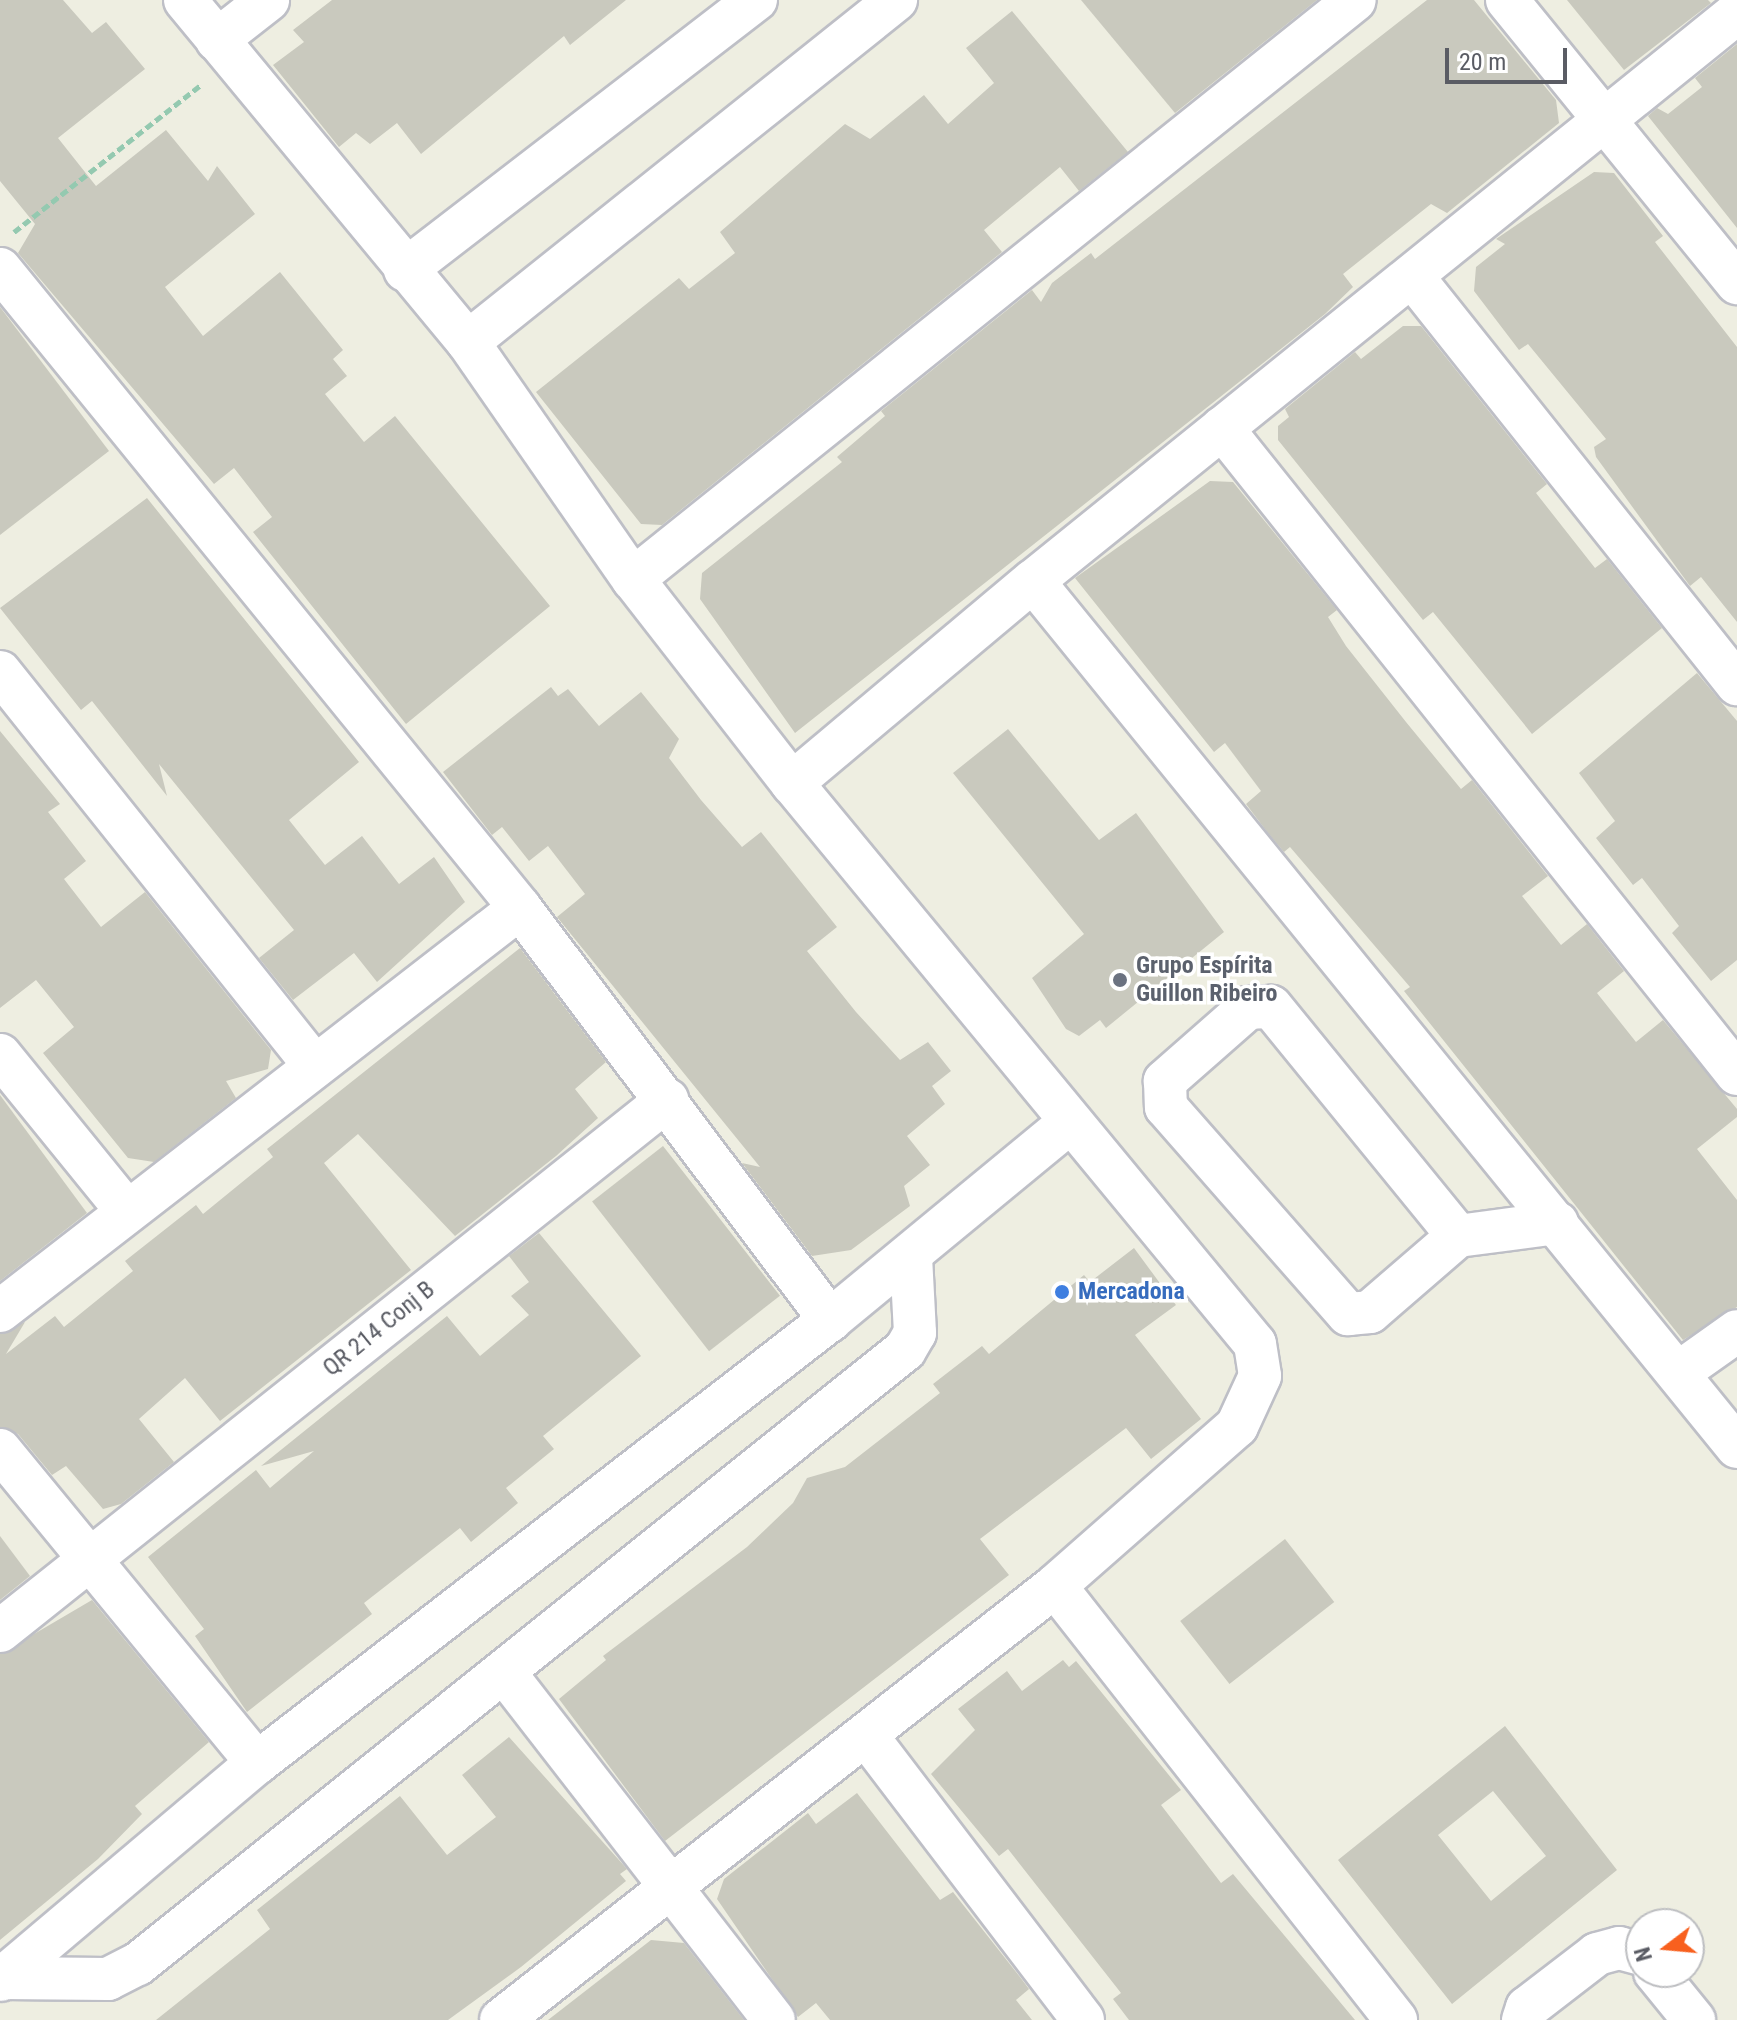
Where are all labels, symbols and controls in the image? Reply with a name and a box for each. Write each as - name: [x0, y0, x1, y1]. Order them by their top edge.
- scale bar: [1449, 32, 1571, 82]
- text: 20 m: [1459, 48, 1506, 76]
- place label: Grupo Espírita Guillon Ribeiro: [1136, 952, 1277, 1008]
- marker: Grupo Espírita Guillon Ribeiro: [1111, 971, 1129, 989]
- street label: QR 214 Conj B: [317, 1275, 441, 1383]
- place label: Mercadona: [1078, 1278, 1185, 1306]
- marker: Mercadona: [1053, 1283, 1071, 1301]
- north arrow: [1625, 1908, 1705, 1988]
- text: N: [1629, 1944, 1657, 1964]

